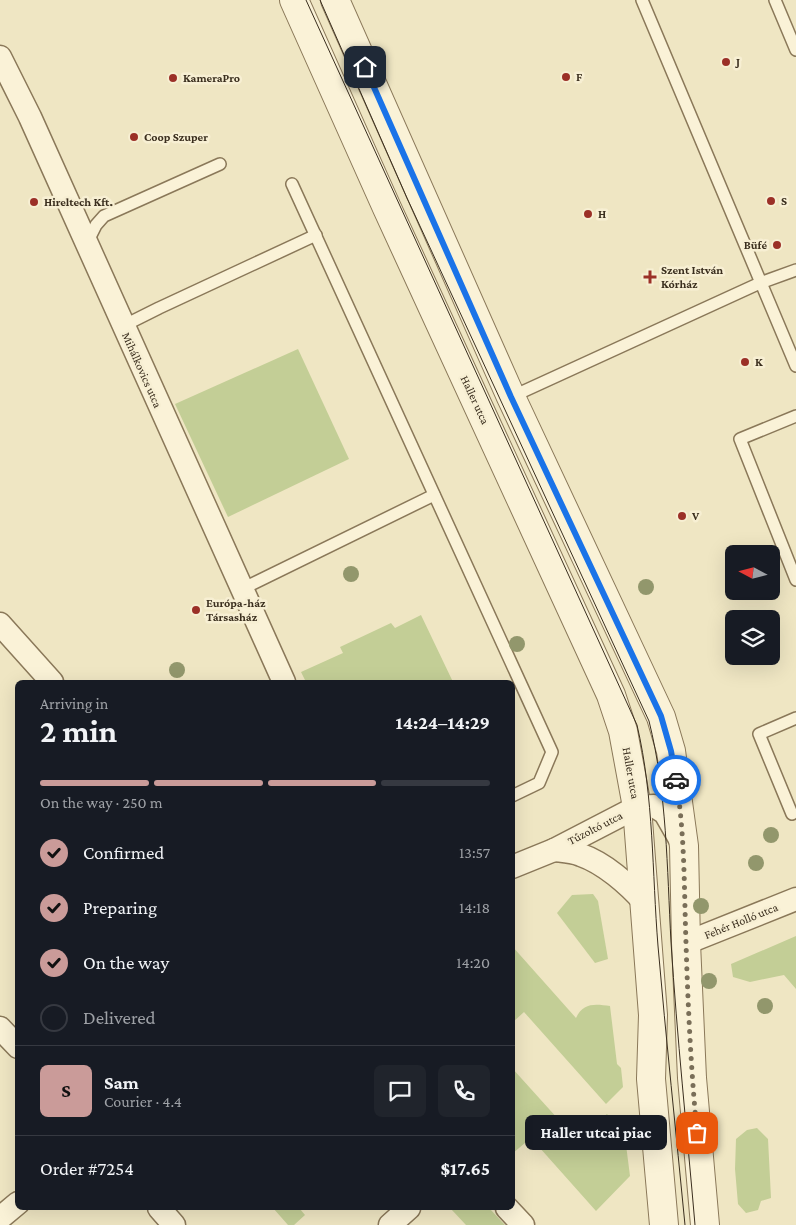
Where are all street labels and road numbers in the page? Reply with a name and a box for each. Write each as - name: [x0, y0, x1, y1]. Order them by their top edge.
- street label: Mihálkovics utca: [119, 330, 165, 410]
- street label: Haller utca: [458, 373, 493, 427]
- street label: Haller utca: [620, 746, 643, 800]
- street label: Tűzoltó utca: [565, 808, 625, 848]
- street label: Fehér Holló utca: [702, 900, 780, 942]

